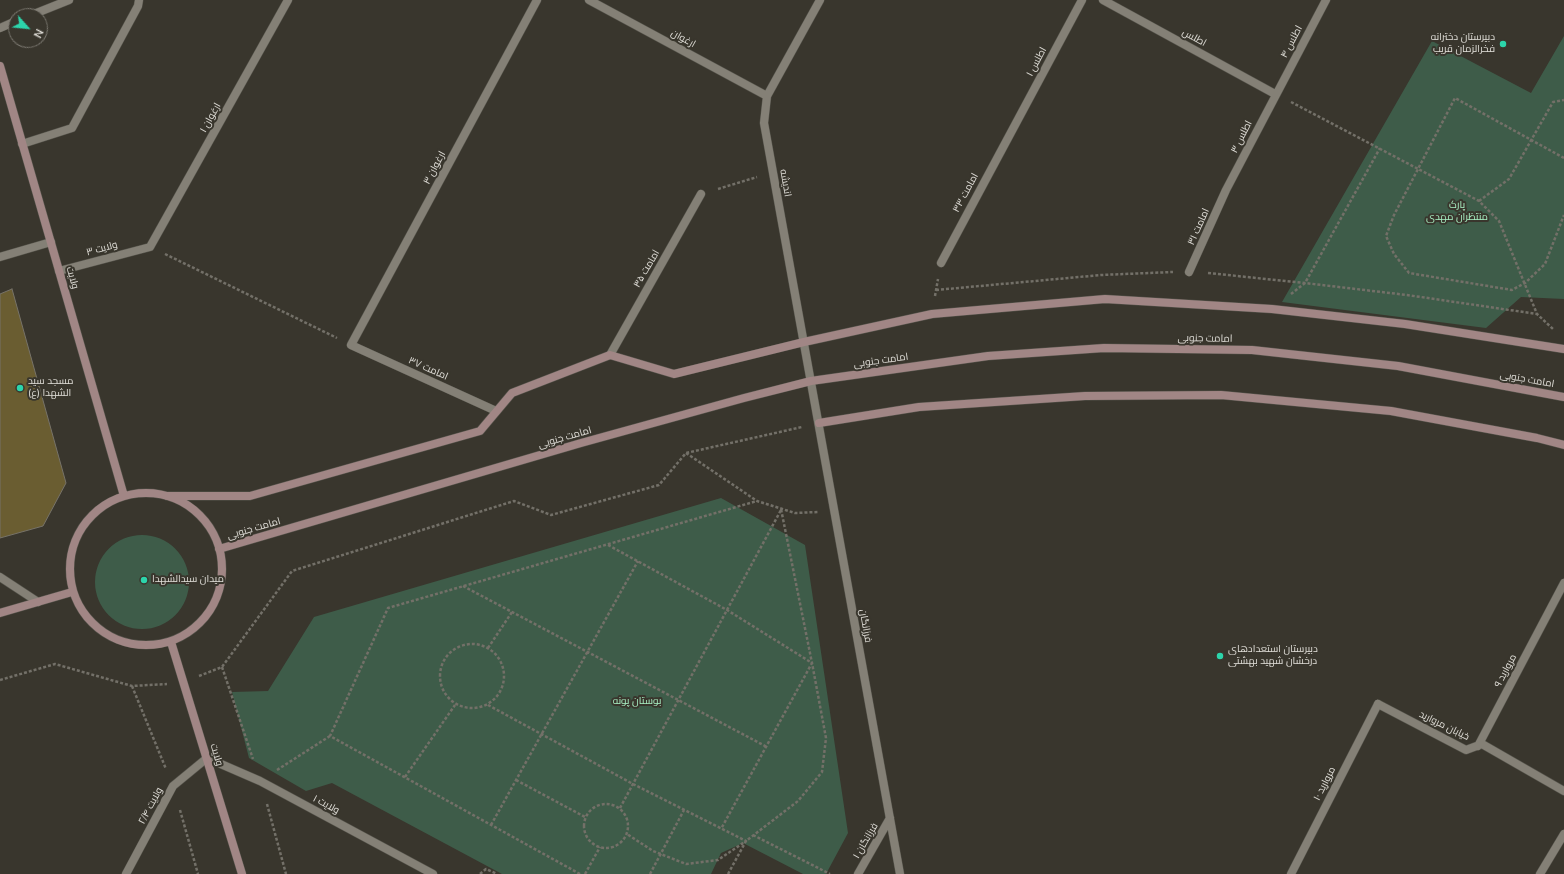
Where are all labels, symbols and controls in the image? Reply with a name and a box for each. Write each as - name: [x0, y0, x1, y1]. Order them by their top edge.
- north arrow: [8, 8, 48, 48]
- street label: اطلس ۴: [1279, 24, 1305, 60]
- text: N: [30, 26, 47, 40]
- street label: ارغوان: [669, 27, 697, 51]
- street label: اطلس: [1180, 27, 1208, 49]
- place label: دبیرستان دخترانه فخرالزمان قریب: [1431, 32, 1495, 56]
- marker: دبیرستان دخترانه فخرالزمان قریب: [1498, 39, 1508, 49]
- street label: اطلس ۱: [1024, 45, 1050, 79]
- street label: ارغوان ۱: [198, 101, 224, 135]
- street label: اطلس ۳: [1229, 119, 1255, 155]
- street label: ارغوان ۳: [421, 149, 449, 187]
- street label: اندیشه: [777, 168, 793, 198]
- street label: امامت ۳۳: [951, 171, 981, 215]
- park label: پارک منتظران مهدی: [1426, 200, 1488, 224]
- street label: امامت ۳۱: [1186, 207, 1212, 247]
- street label: ولایت ۳: [85, 239, 119, 259]
- street label: امامت ۳۵: [631, 248, 663, 290]
- street label: ولایت: [63, 265, 81, 291]
- street label: امامت جنوبی: [1177, 333, 1233, 345]
- street label: امامت جنوبی: [853, 351, 909, 371]
- street label: امامت ۳۷: [406, 355, 450, 383]
- street label: امامت جنوبی: [1499, 369, 1555, 391]
- place label: مسجد سید الشهدا (ع): [28, 376, 74, 400]
- marker: مسجد سید الشهدا (ع): [15, 383, 25, 393]
- street label: امامت جنوبی: [537, 425, 593, 451]
- street label: امامت جنوبی: [226, 516, 282, 542]
- place label: میدان سیدالشهدا: [152, 574, 224, 586]
- marker: میدان سیدالشهدا: [139, 575, 149, 585]
- street label: فرزانگان: [856, 608, 874, 644]
- place label: دبیرستان استعدادهای درخشان شهید بهشتی: [1228, 644, 1318, 668]
- marker: دبیرستان استعدادهای درخشان شهید بهشتی: [1215, 651, 1225, 661]
- street label: مروارید ۹: [1492, 652, 1520, 690]
- park label: بوستان پونه: [613, 696, 661, 708]
- street label: خیابان مروارید: [1417, 709, 1471, 743]
- street label: ولایت: [207, 742, 225, 768]
- street label: مروارید ۱۰: [1311, 765, 1339, 803]
- street label: ولایت ۲/۴: [136, 786, 166, 826]
- street label: ولایت ۱: [311, 793, 341, 817]
- street label: فرزانگان ۱: [851, 821, 881, 861]

